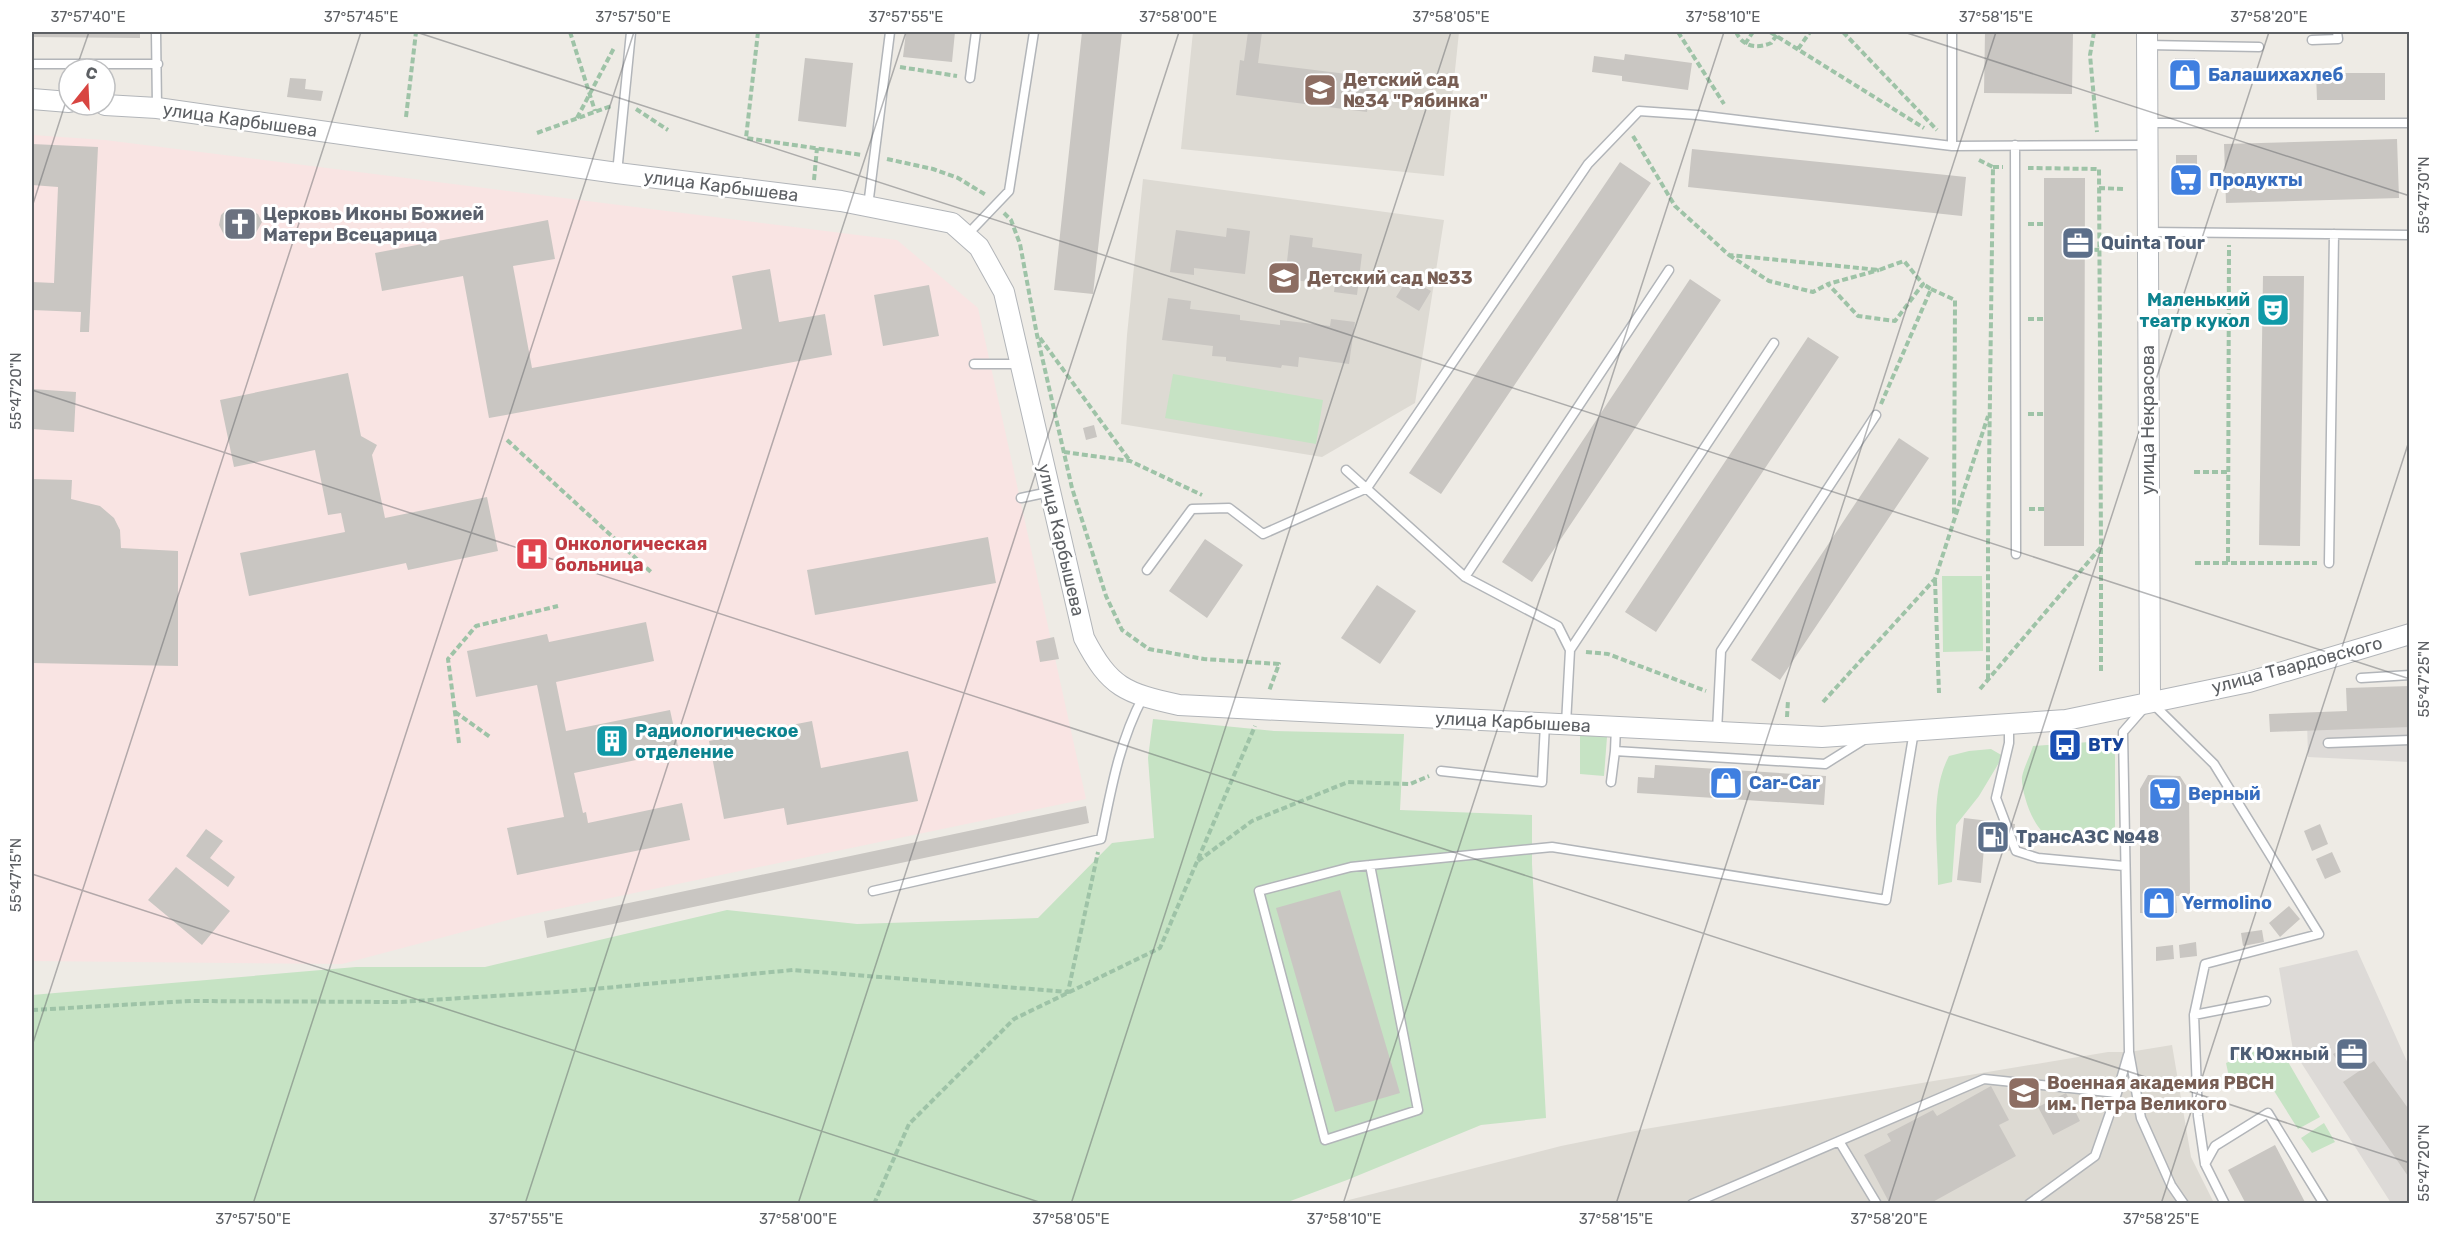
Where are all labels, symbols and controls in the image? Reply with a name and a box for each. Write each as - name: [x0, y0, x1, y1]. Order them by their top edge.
- text: 37°57'40"E: [50, 8, 126, 26]
- text: 37°57'45"E: [324, 8, 398, 26]
- text: 37°57'50"E: [595, 8, 671, 26]
- text: 37°57'55"E: [869, 8, 943, 26]
- text: 37°58'00"E: [1139, 8, 1217, 26]
- text: 37°58'05"E: [1412, 8, 1490, 26]
- text: 37°58'10"E: [1686, 8, 1760, 26]
- text: 37°58'15"E: [1959, 8, 2033, 26]
- text: 37°58'20"E: [2230, 8, 2308, 26]
- north arrow: [57, 57, 117, 117]
- shop icon: Балашихахлеб: [2167, 57, 2203, 93]
- text: С: [83, 62, 100, 84]
- place label: Балашихахлеб: [2208, 64, 2344, 86]
- place label: Детский сад №34 "Рябинка": [1343, 69, 1488, 112]
- school or university icon: Детский сад №34 "Рябинка": [1302, 72, 1338, 108]
- street label: улица Карбышева: [161, 98, 319, 142]
- text: 55°47'30"N: [2415, 156, 2433, 234]
- supermarket icon: Продукты: [2168, 162, 2204, 198]
- street label: улица Карбышева: [642, 166, 800, 206]
- place label: Продукты: [2209, 169, 2303, 191]
- place label: Церковь Иконы Божией Матери Всецарица: [263, 203, 484, 246]
- church icon: Церковь Иконы Божией Матери Всецарица: [222, 206, 258, 242]
- office icon: Quinta Tour: [2060, 225, 2096, 261]
- place label: Quinta Tour: [2101, 232, 2205, 254]
- school or university icon: Детский сад №33: [1266, 260, 1302, 296]
- place label: Детский сад №33: [1307, 267, 1473, 289]
- place label: Маленький театр кукол: [2140, 289, 2250, 332]
- theatre icon: Маленький театр кукол: [2255, 292, 2291, 328]
- street label: улица Некрасова: [2137, 345, 2159, 495]
- text: 55°47'20"N: [7, 352, 25, 430]
- street label: улица Карбышева: [1033, 462, 1089, 618]
- place label: Онкологическая больница: [555, 533, 707, 576]
- hospital icon: Онкологическая больница: [514, 536, 550, 572]
- street label: улица Твардовского: [2209, 632, 2385, 698]
- text: 55°47'25"N: [2415, 641, 2433, 717]
- street label: улица Карбышева: [1435, 707, 1591, 737]
- place label: Радиологическое отделение: [635, 720, 799, 763]
- building icon: Радиологическое отделение: [594, 723, 630, 759]
- bus stop icon: ВТУ: [2047, 727, 2083, 763]
- place label: ВТУ: [2088, 734, 2124, 756]
- shop icon: Car-Car: [1708, 765, 1744, 801]
- place label: Car-Car: [1749, 772, 1820, 794]
- supermarket icon: Верный: [2147, 776, 2183, 812]
- place label: Верный: [2188, 783, 2261, 805]
- fuel station icon: ТрансАЗС №48: [1975, 819, 2011, 855]
- place label: ТрансАЗС №48: [2016, 826, 2159, 848]
- text: 55°47'15"N: [7, 838, 25, 912]
- shop icon: Yermolino: [2141, 885, 2177, 921]
- place label: Yermolino: [2182, 892, 2272, 914]
- office icon: ГК Южный: [2334, 1036, 2370, 1072]
- place label: ГК Южный: [2229, 1043, 2329, 1065]
- place label: Военная академия РВСН им. Петра Великого: [2047, 1072, 2274, 1115]
- school or university icon: Военная академия РВСН им. Петра Великого: [2006, 1075, 2042, 1111]
- text: 55°47'20"N: [2415, 1124, 2433, 1202]
- text: 37°57'50"E: [215, 1210, 291, 1228]
- text: 37°57'55"E: [489, 1210, 563, 1228]
- text: 37°58'00"E: [759, 1210, 837, 1228]
- text: 37°58'05"E: [1032, 1210, 1110, 1228]
- text: 37°58'10"E: [1307, 1210, 1381, 1228]
- text: 37°58'15"E: [1579, 1210, 1653, 1228]
- text: 37°58'20"E: [1850, 1210, 1928, 1228]
- text: 37°58'25"E: [2123, 1210, 2199, 1228]

